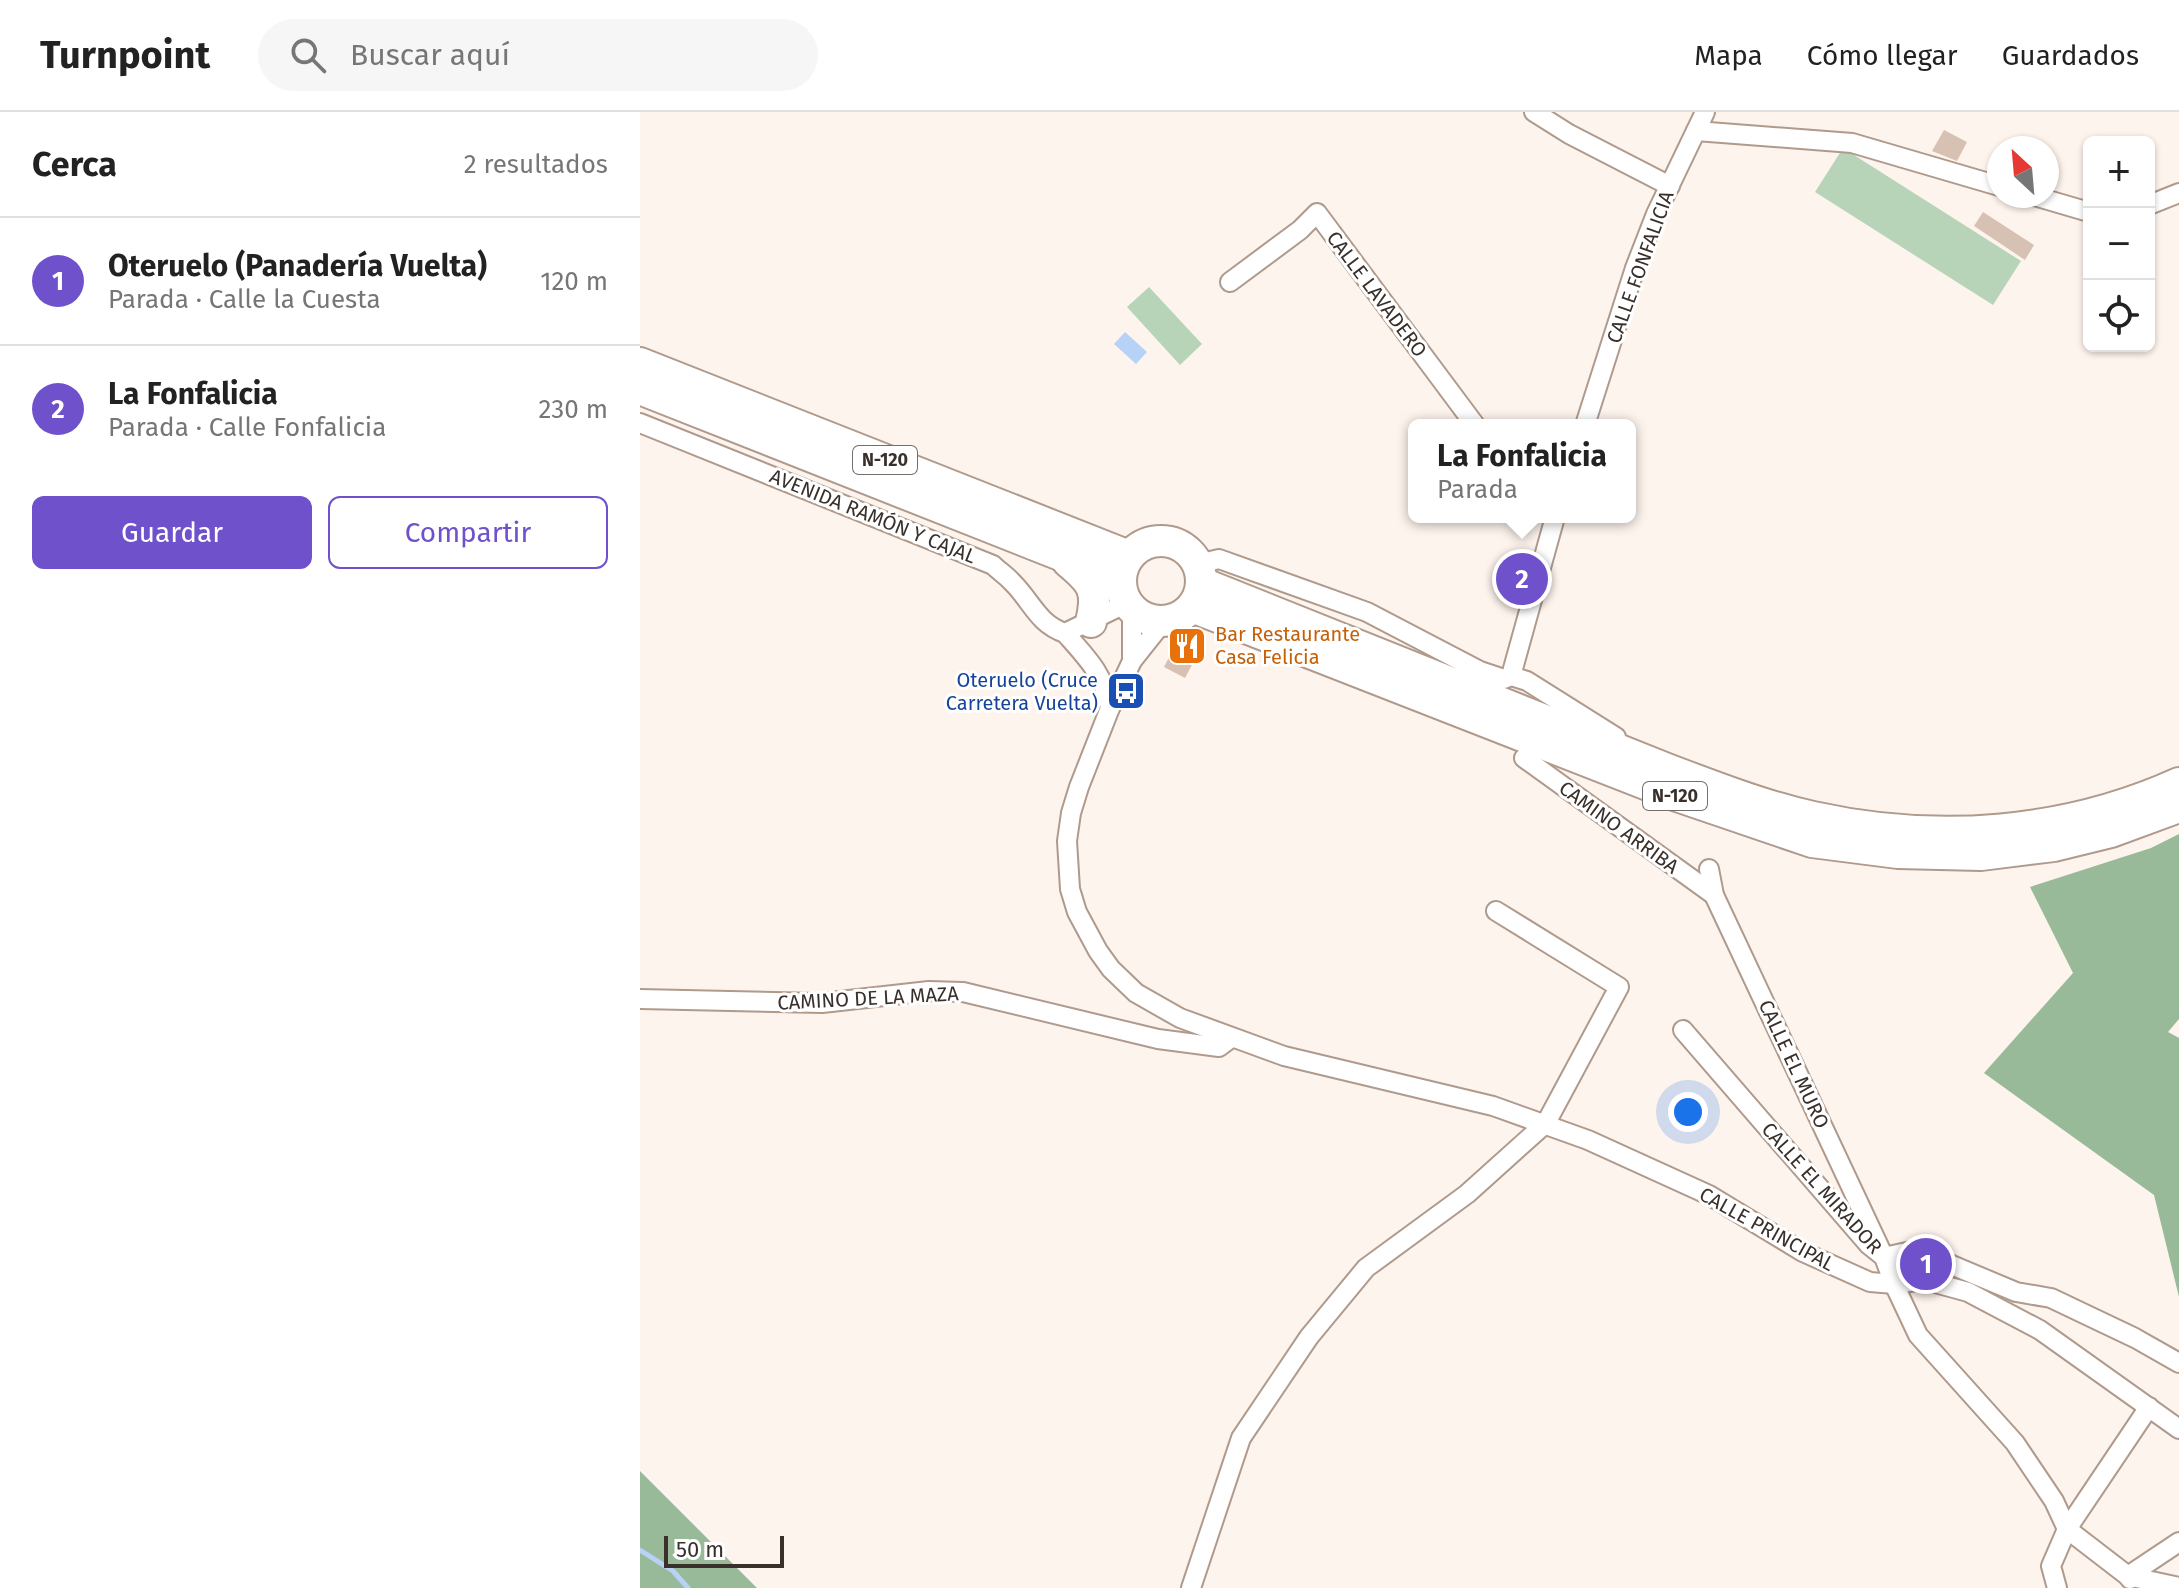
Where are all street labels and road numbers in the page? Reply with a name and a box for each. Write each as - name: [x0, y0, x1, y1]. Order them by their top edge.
- street label: CALLE FONFALICIA: [1601, 187, 1679, 346]
- street label: CALLE LAVADERO: [1322, 226, 1432, 362]
- road number: N-120: [853, 446, 917, 474]
- street label: AVENIDA RAMÓN Y CAJAL: [766, 464, 980, 568]
- street label: CAMINO ARRIBA: [1555, 776, 1684, 879]
- road number: N-120: [1643, 782, 1707, 810]
- street label: CAMINO DE LA MAZA: [777, 981, 960, 1015]
- street label: CALLE EL MURO: [1754, 996, 1834, 1132]
- street label: CALLE EL MIRADOR: [1757, 1117, 1887, 1259]
- street label: CALLE PRINCIPAL: [1695, 1182, 1839, 1276]

